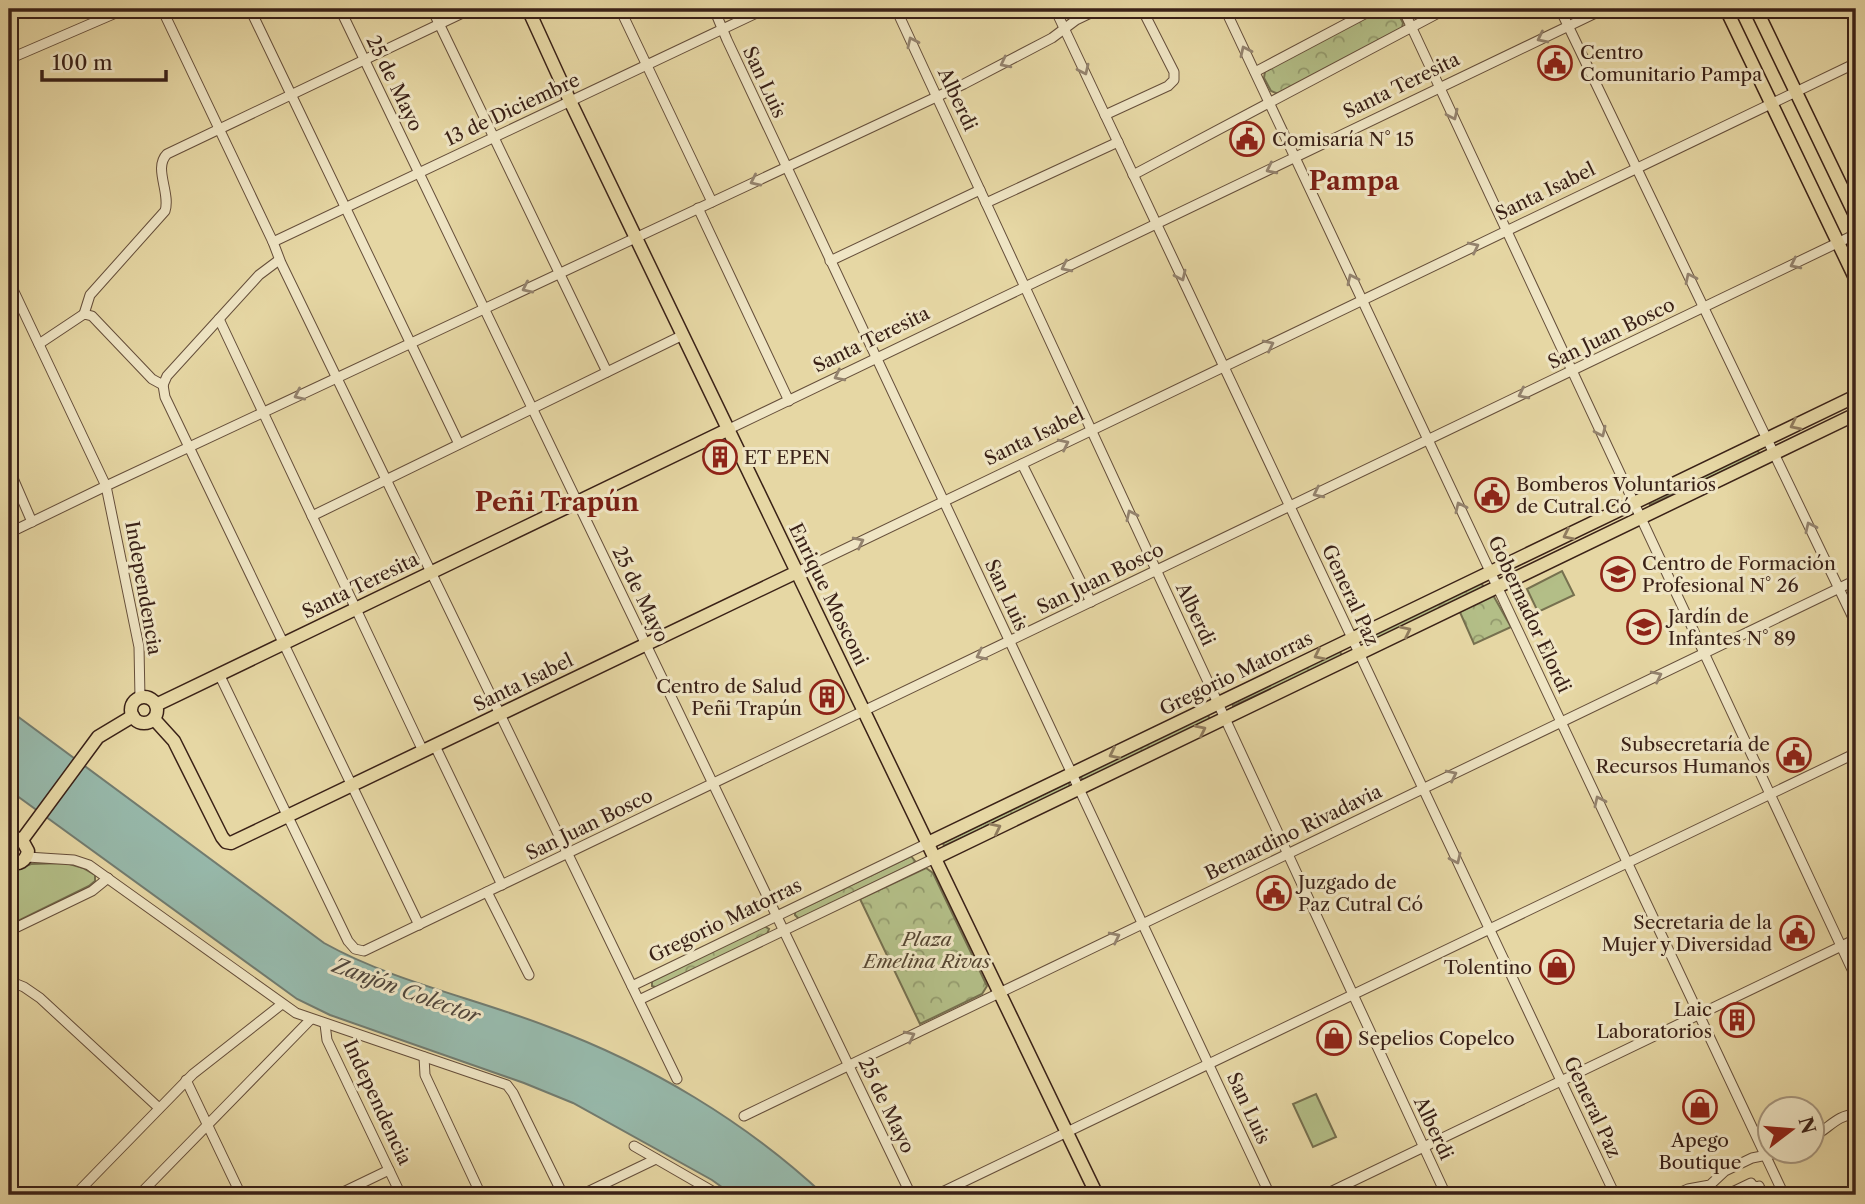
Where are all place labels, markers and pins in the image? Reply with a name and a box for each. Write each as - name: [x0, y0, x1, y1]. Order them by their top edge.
- place label: Centro Comunitario Pampa: [1580, 41, 1762, 86]
- public building icon: Centro Comunitario Pampa: [1536, 44, 1574, 82]
- public building icon: Comisaría N° 15: [1228, 120, 1266, 158]
- place label: Comisaría N° 15: [1272, 128, 1414, 151]
- building icon: ET EPEN: [701, 438, 739, 476]
- place label: ET EPEN: [744, 446, 830, 469]
- place label: Bomberos Voluntarios de Cutral Có: [1516, 473, 1716, 518]
- public building icon: Bomberos Voluntarios de Cutral Có: [1473, 476, 1511, 514]
- place label: Centro de Formación Profesional N° 26: [1642, 552, 1836, 597]
- school or university icon: Centro de Formación Profesional N° 26: [1599, 555, 1637, 593]
- place label: Jardín de Infantes N° 89: [1665, 605, 1796, 650]
- school or university icon: Jardín de Infantes N° 89: [1625, 608, 1663, 646]
- place label: Centro de Salud Peñi Trapún: [656, 675, 802, 720]
- building icon: Centro de Salud Peñi Trapún: [808, 678, 846, 716]
- place label: Subsecretaría de Recursos Humanos: [1595, 733, 1770, 778]
- public building icon: Subsecretaría de Recursos Humanos: [1775, 736, 1813, 774]
- place label: Juzgado de Paz Cutral Có: [1295, 871, 1423, 916]
- public building icon: Juzgado de Paz Cutral Có: [1255, 874, 1293, 912]
- place label: Secretaria de la Mujer y Diversidad: [1602, 911, 1772, 956]
- public building icon: Secretaria de la Mujer y Diversidad: [1778, 914, 1816, 952]
- shop icon: Tolentino: [1538, 948, 1576, 986]
- place label: Tolentino: [1444, 956, 1532, 979]
- place label: Laic Laboratorios: [1596, 998, 1712, 1043]
- building icon: Laic Laboratorios: [1718, 1001, 1756, 1039]
- shop icon: Sepelios Copelco: [1315, 1019, 1353, 1057]
- place label: Sepelios Copelco: [1358, 1027, 1515, 1050]
- shop icon: Apego Boutique: [1681, 1088, 1719, 1126]
- place label: Apego Boutique: [1659, 1129, 1741, 1174]

